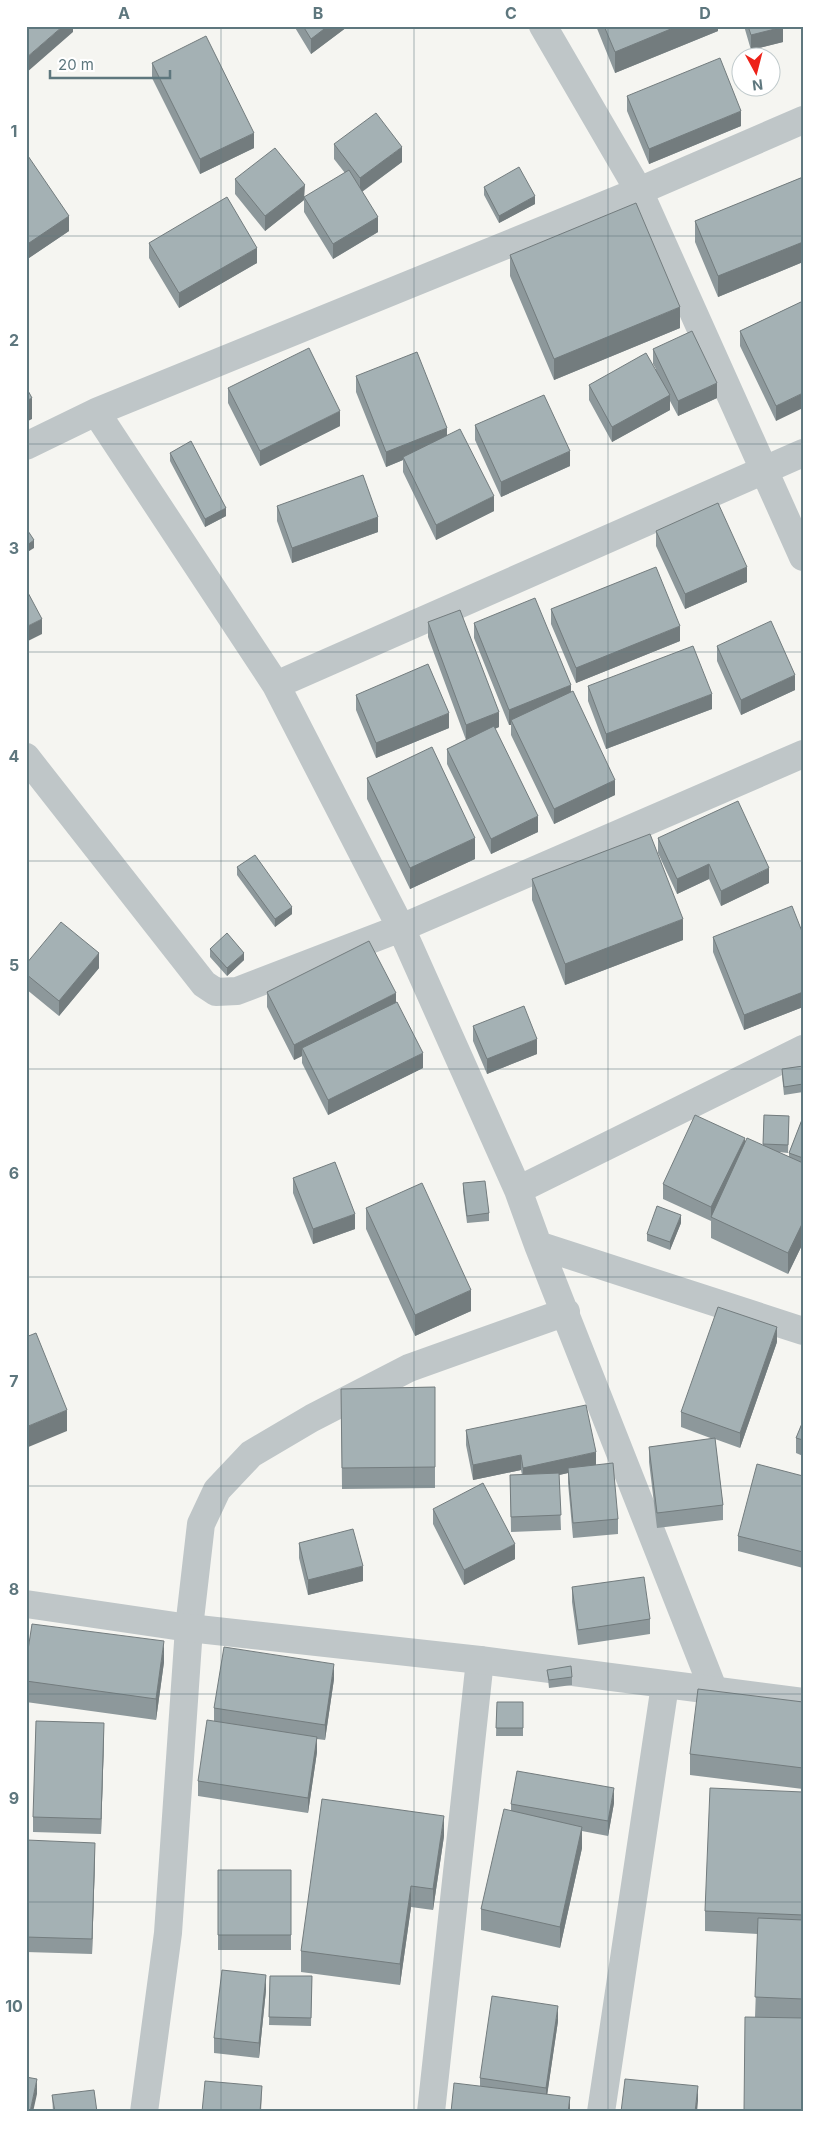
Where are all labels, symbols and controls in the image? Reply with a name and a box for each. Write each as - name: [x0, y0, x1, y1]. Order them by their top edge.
- text: A: [118, 3, 130, 23]
- text: B: [313, 3, 323, 23]
- text: C: [505, 3, 517, 23]
- text: D: [699, 3, 711, 23]
- scale bar: [50, 48, 170, 80]
- north arrow: [732, 48, 782, 98]
- text: 20 m: [58, 55, 94, 74]
- text: N: [751, 76, 764, 94]
- text: 1: [11, 121, 17, 141]
- text: 2: [9, 330, 19, 350]
- text: 3: [9, 538, 19, 558]
- text: 4: [9, 746, 20, 766]
- text: 5: [9, 955, 19, 975]
- text: 6: [9, 1163, 19, 1183]
- text: 7: [9, 1371, 19, 1391]
- text: 8: [9, 1579, 19, 1599]
- text: 9: [9, 1788, 19, 1808]
- text: 10: [5, 1996, 23, 2016]

